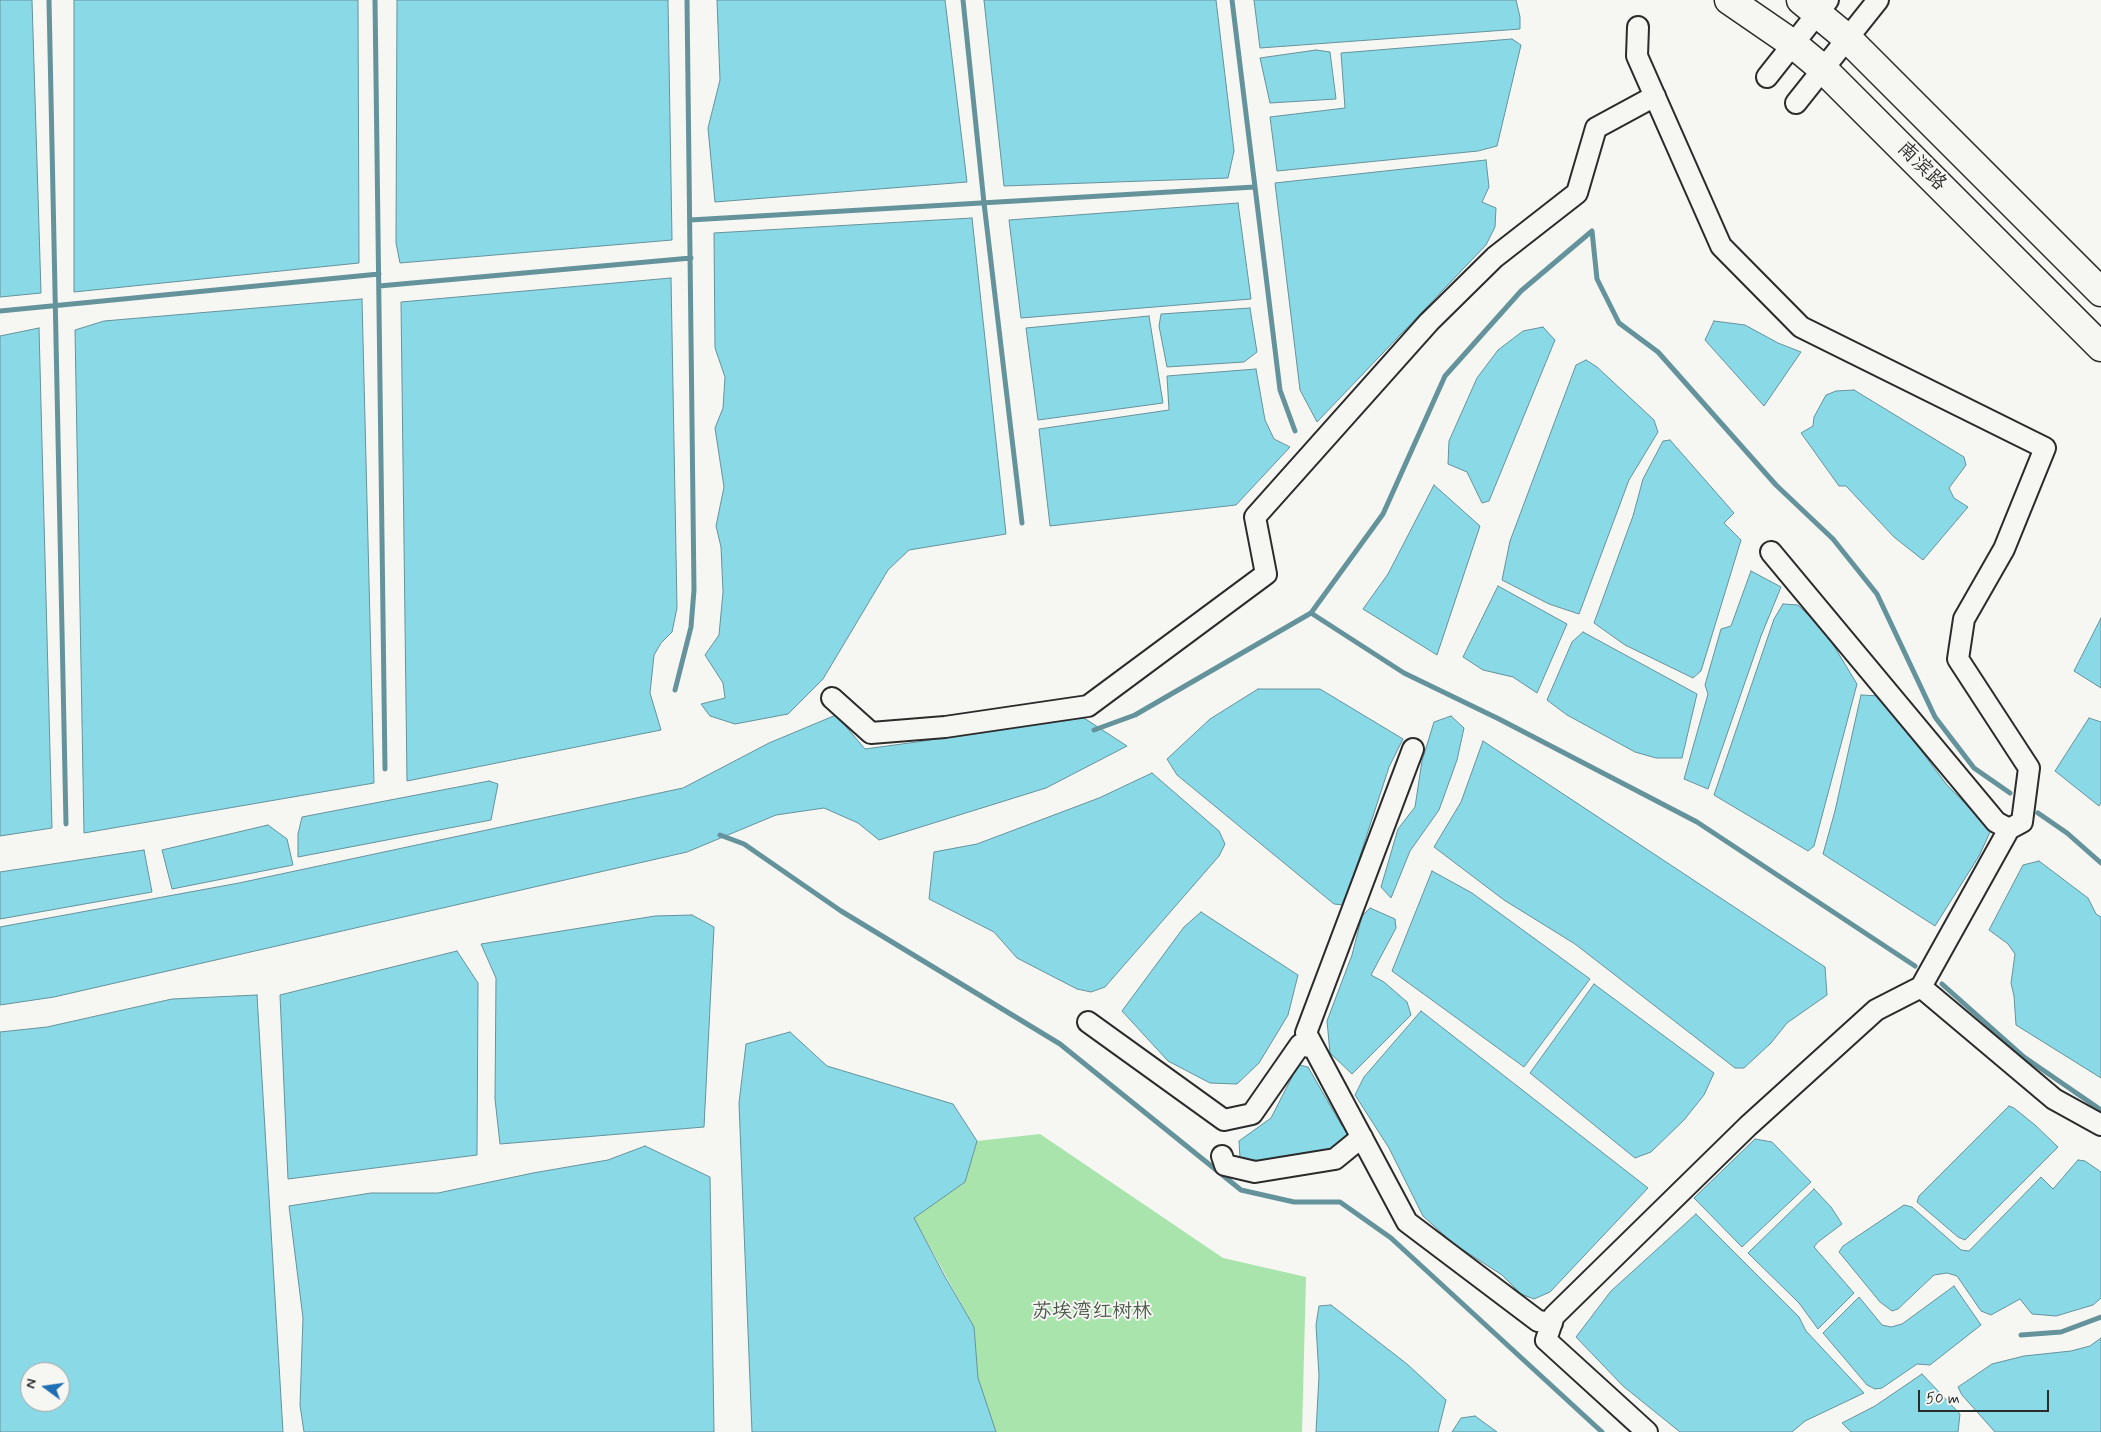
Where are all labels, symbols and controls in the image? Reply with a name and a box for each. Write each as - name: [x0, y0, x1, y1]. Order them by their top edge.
- street label: 南滨路: [1891, 137, 1951, 197]
- park label: 苏埃湾红树林: [1032, 1301, 1152, 1325]
- north arrow: [20, 1362, 70, 1412]
- text: N: [22, 1377, 41, 1390]
- scale bar: [1921, 1380, 2052, 1412]
- text: 50 m: [1926, 1389, 1960, 1409]

